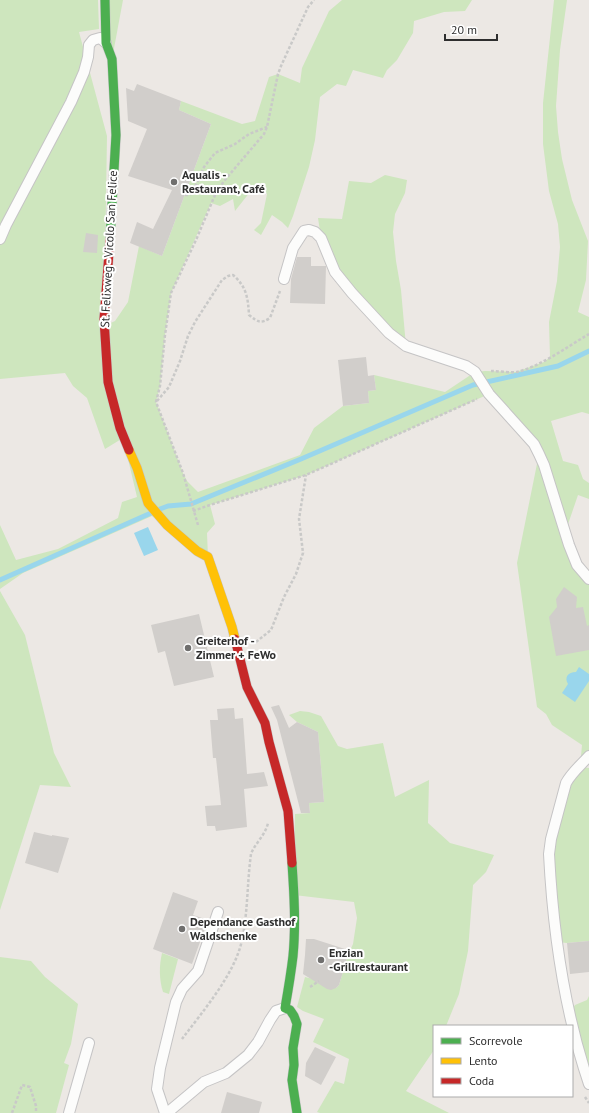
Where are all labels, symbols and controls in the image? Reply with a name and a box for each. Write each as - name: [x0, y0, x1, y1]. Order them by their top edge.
- scale bar: [445, 16, 497, 42]
- text: 20 m: [451, 22, 477, 37]
- place label: Aqualis - Restaurant, Café: [182, 167, 265, 196]
- street label: St. Felixweg - Vicolo San Felice: [97, 170, 120, 328]
- marker: Aqualis - Restaurant, Café: [169, 177, 179, 187]
- place label: Greiterhof - Zimmer + FeWo: [196, 633, 277, 662]
- marker: Greiterhof - Zimmer + FeWo: [183, 643, 193, 653]
- place label: Dependance Gasthof Waldschenke: [190, 914, 296, 943]
- marker: Dependance Gasthof Waldschenke: [177, 924, 187, 934]
- place label: Enzian -Grillrestaurant: [329, 945, 409, 974]
- marker: Enzian -Grillrestaurant: [316, 955, 326, 965]
- legend: [433, 1025, 573, 1097]
- text: Scorrevole: [469, 1033, 523, 1048]
- text: Lento: [469, 1053, 498, 1068]
- text: Coda: [469, 1073, 494, 1088]

